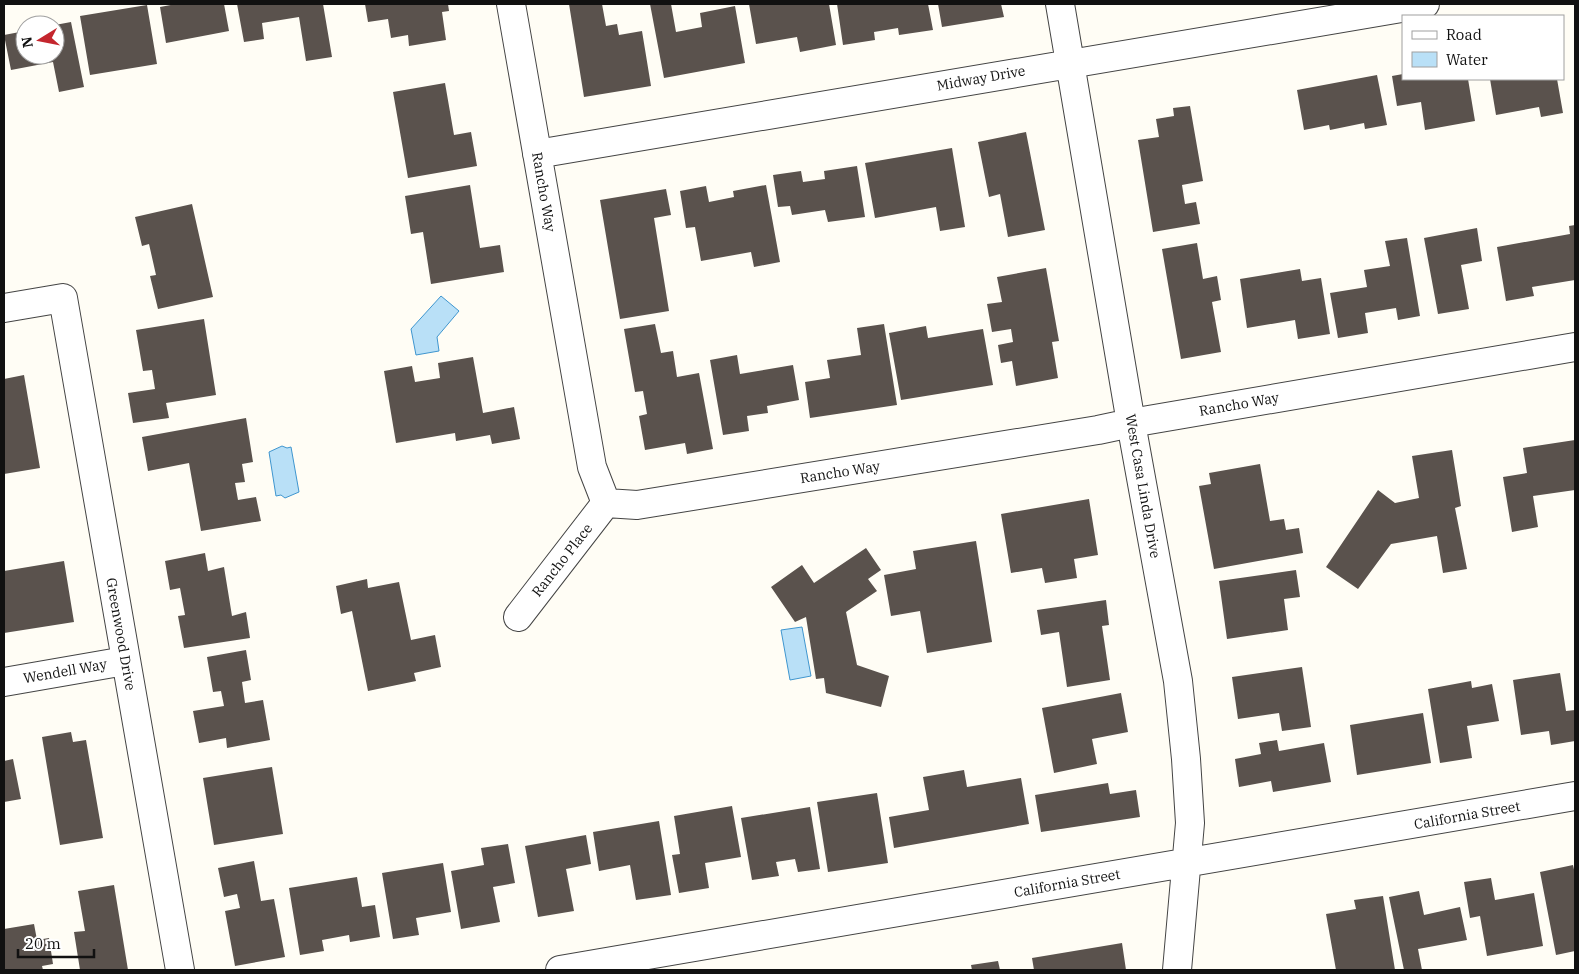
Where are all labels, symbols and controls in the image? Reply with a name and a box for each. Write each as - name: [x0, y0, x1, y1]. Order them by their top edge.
- north arrow: [15, 15, 65, 65]
- legend: [1402, 15, 1564, 80]
- text: Road: [1446, 25, 1482, 44]
- text: N: [17, 35, 37, 49]
- text: Water: [1446, 50, 1488, 69]
- street label: Midway Drive: [935, 61, 1027, 95]
- street label: Rancho Way: [528, 151, 560, 234]
- street label: Rancho Way: [1198, 388, 1281, 420]
- street label: West Casa Linda Drive: [1121, 413, 1165, 559]
- street label: Rancho Way: [799, 457, 882, 487]
- street label: Rancho Place: [528, 520, 596, 600]
- street label: Greenwood Drive: [102, 576, 140, 692]
- street label: Wendell Way: [22, 655, 109, 687]
- street label: California Street: [1412, 797, 1522, 833]
- street label: California Street: [1012, 865, 1122, 901]
- scale bar: [18, 926, 94, 958]
- text: 20 m: [25, 934, 61, 953]

